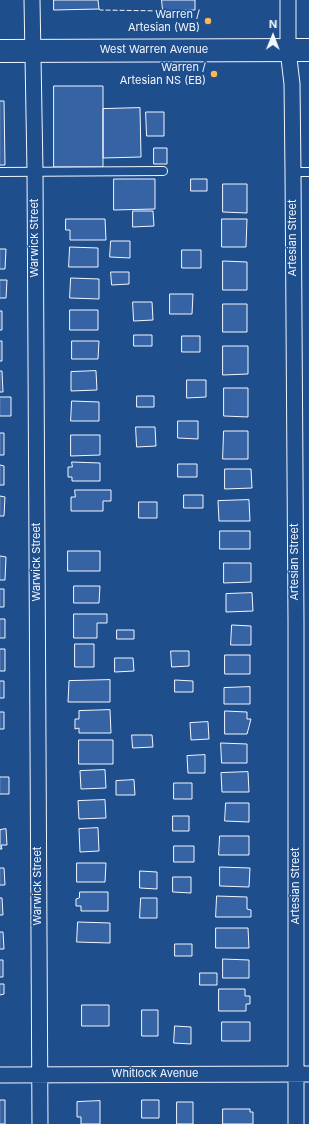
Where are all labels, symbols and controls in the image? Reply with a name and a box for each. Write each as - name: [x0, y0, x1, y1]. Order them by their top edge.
- place label: Warren / Artesian (WB): [128, 8, 200, 34]
- marker: Warren / Artesian (WB): [203, 16, 213, 26]
- north arrow: [253, 16, 293, 56]
- text: N: [269, 17, 278, 31]
- street label: West Warren Avenue: [100, 43, 208, 57]
- place label: Warren / Artesian NS (EB): [120, 61, 206, 87]
- marker: Warren / Artesian NS (EB): [209, 69, 219, 79]
- street label: Warwick Street: [28, 199, 42, 277]
- street label: Artesian Street: [286, 199, 300, 277]
- street label: Warwick Street: [30, 523, 44, 601]
- street label: Artesian Street: [288, 523, 302, 601]
- street label: Warwick Street: [31, 847, 45, 925]
- street label: Artesian Street: [289, 847, 303, 925]
- street label: Whitlock Avenue: [112, 1067, 198, 1081]

